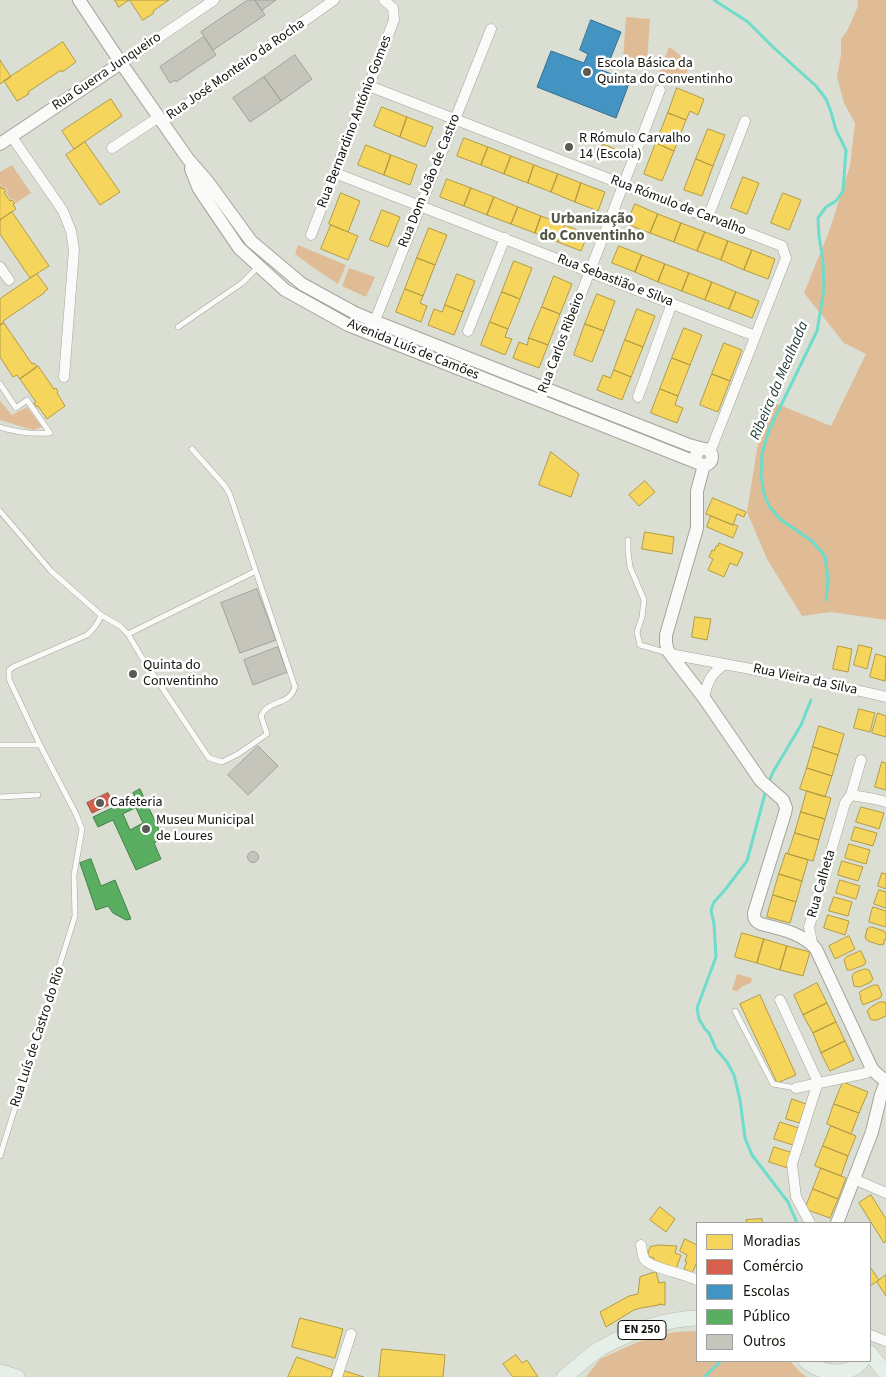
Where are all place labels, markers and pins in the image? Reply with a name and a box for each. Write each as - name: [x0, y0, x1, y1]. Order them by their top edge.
- place label: Escola Básica da Quinta do Conventinho: [597, 56, 733, 88]
- marker: Escola Básica da Quinta do Conventinho: [581, 66, 593, 78]
- place label: R Rómulo Carvalho 14 (Escola): [579, 131, 691, 164]
- marker: R Rómulo Carvalho 14 (Escola): [563, 141, 575, 153]
- place label: Quinta do Conventinho: [143, 658, 218, 690]
- marker: Quinta do Conventinho: [127, 668, 139, 680]
- place label: Cafeteria: [110, 795, 163, 811]
- marker: Cafeteria: [94, 797, 106, 809]
- place label: Museu Municipal de Loures: [156, 813, 254, 846]
- marker: Museu Municipal de Loures: [140, 823, 152, 835]

